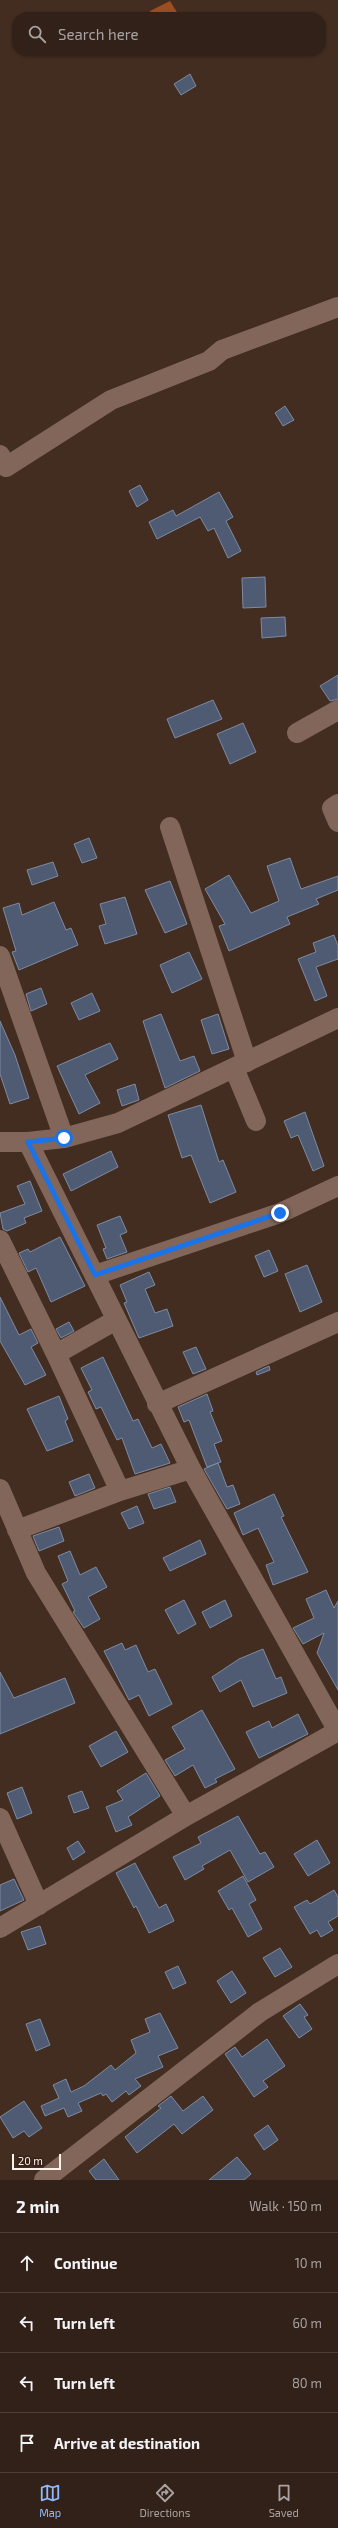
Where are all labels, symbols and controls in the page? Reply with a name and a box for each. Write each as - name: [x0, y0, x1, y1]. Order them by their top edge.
- search box: [12, 12, 326, 56]
- icon: search: [26, 23, 48, 45]
- text: Search here: [58, 25, 139, 43]
- route start: [55, 1129, 73, 1147]
- route end: [271, 1204, 289, 1222]
- scale bar: [12, 2152, 61, 2171]
- text: 20 m: [18, 2154, 43, 2167]
- text: 2 min: [16, 2196, 59, 2216]
- text: Walk · 150 m: [249, 2198, 322, 2214]
- icon: ahead: [16, 2252, 38, 2274]
- text: Continue: [54, 2254, 117, 2272]
- text: 10 m: [295, 2255, 322, 2271]
- icon: left: [16, 2312, 38, 2334]
- text: Turn left: [54, 2314, 115, 2332]
- text: 60 m: [292, 2315, 322, 2331]
- icon: left: [16, 2372, 38, 2394]
- text: Turn left: [54, 2374, 115, 2392]
- text: 80 m: [292, 2375, 322, 2391]
- icon: arrive: [16, 2432, 38, 2454]
- text: Arrive at destination: [54, 2434, 200, 2452]
- tab: Map: [39, 2482, 61, 2519]
- tab: Directions: [140, 2482, 190, 2519]
- tab: Saved: [269, 2482, 299, 2519]

